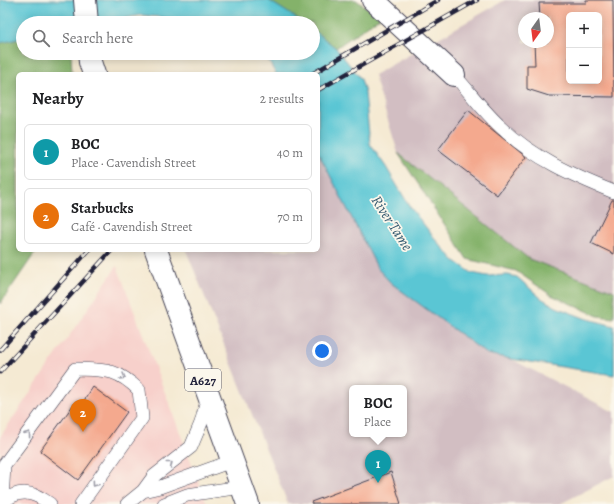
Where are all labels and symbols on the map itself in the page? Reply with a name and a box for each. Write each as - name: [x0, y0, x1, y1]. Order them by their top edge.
- north arrow: [518, 12, 554, 48]
- water label: River Tame: [367, 192, 418, 255]
- your location: [312, 341, 332, 361]
- road number: A627: [185, 369, 221, 391]
- one-way arrow: [119, 373, 126, 380]
- pin: 2: [70, 399, 96, 432]
- one-way arrow: [23, 431, 30, 438]
- pin: 1: [365, 450, 391, 483]
- one-way arrow: [166, 461, 173, 468]
- one-way arrow: [93, 480, 100, 487]

